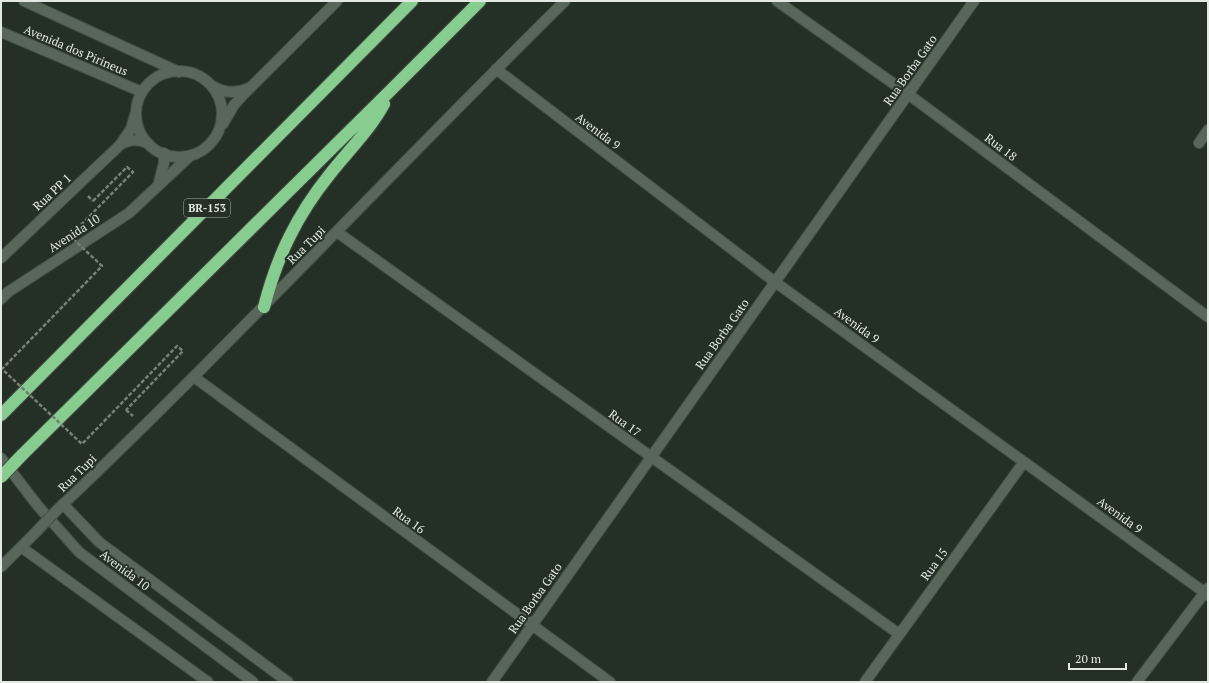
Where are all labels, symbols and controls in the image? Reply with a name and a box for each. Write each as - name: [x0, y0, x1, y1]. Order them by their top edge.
- street label: Avenida dos Pirineus: [22, 21, 130, 79]
- street label: Rua Borba Gato: [880, 31, 940, 108]
- street label: Avenida 9: [573, 109, 623, 153]
- street label: Rua 18: [982, 130, 1020, 164]
- street label: Rua PP 1: [30, 170, 74, 214]
- road number: BR-153: [184, 199, 230, 217]
- street label: Avenida 10: [45, 211, 103, 255]
- street label: Rua Tupi: [284, 223, 328, 267]
- street label: Rua Borba Gato: [692, 295, 752, 372]
- street label: Avenida 9: [832, 304, 882, 346]
- street label: Rua 17: [606, 406, 644, 440]
- street label: Rua Tupi: [55, 451, 100, 495]
- street label: Avenida 9: [1095, 494, 1145, 536]
- street label: Rua 16: [390, 503, 429, 537]
- street label: Rua 15: [917, 545, 951, 583]
- street label: Avenida 10: [97, 546, 153, 594]
- street label: Rua Borba Gato: [505, 559, 565, 636]
- scale bar: [1069, 645, 1126, 671]
- text: 20 m: [1075, 651, 1102, 666]

